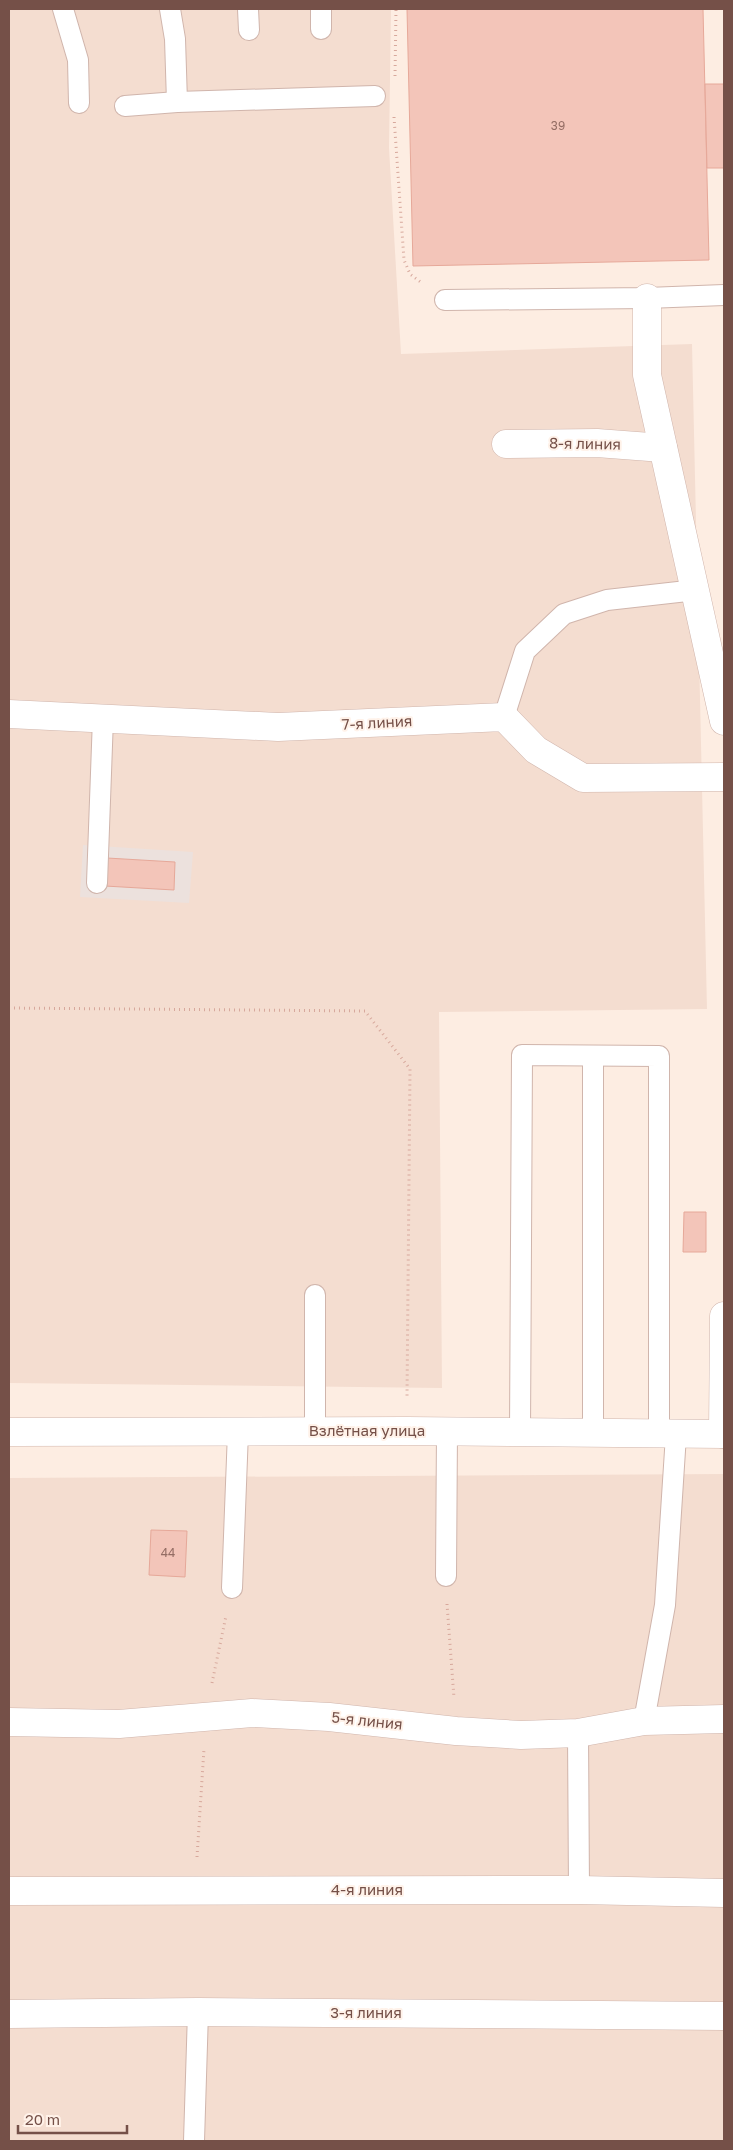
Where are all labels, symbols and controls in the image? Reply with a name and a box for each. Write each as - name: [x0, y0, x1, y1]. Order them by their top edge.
- house number: 39: [551, 118, 565, 133]
- street label: 8-я линия: [549, 433, 621, 453]
- street label: 7-я линия: [341, 711, 413, 733]
- street label: Взлётная улица: [309, 1421, 425, 1439]
- house number: 44: [161, 1545, 175, 1560]
- street label: 5-я линия: [331, 1707, 404, 1733]
- street label: 4-я линия: [331, 1880, 403, 1898]
- street label: 3-я линия: [330, 2003, 402, 2021]
- scale bar: [18, 2102, 126, 2134]
- text: 20 m: [25, 2110, 60, 2128]

